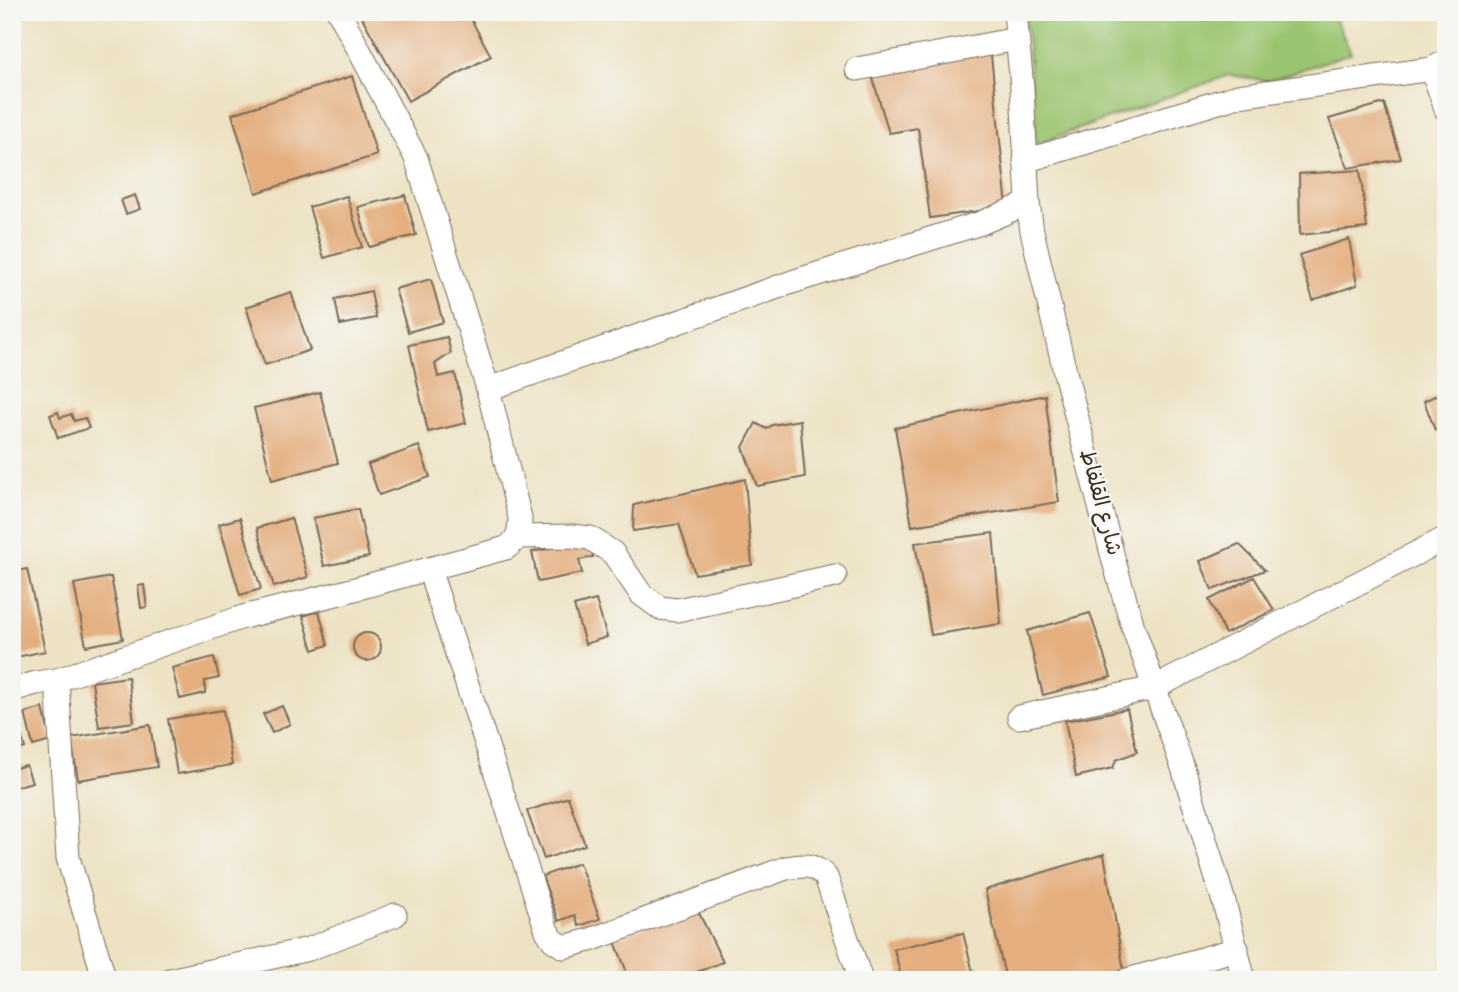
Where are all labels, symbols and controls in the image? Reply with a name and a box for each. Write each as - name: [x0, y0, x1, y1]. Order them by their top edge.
- street label: شارع القلفاط: [1072, 447, 1124, 559]

